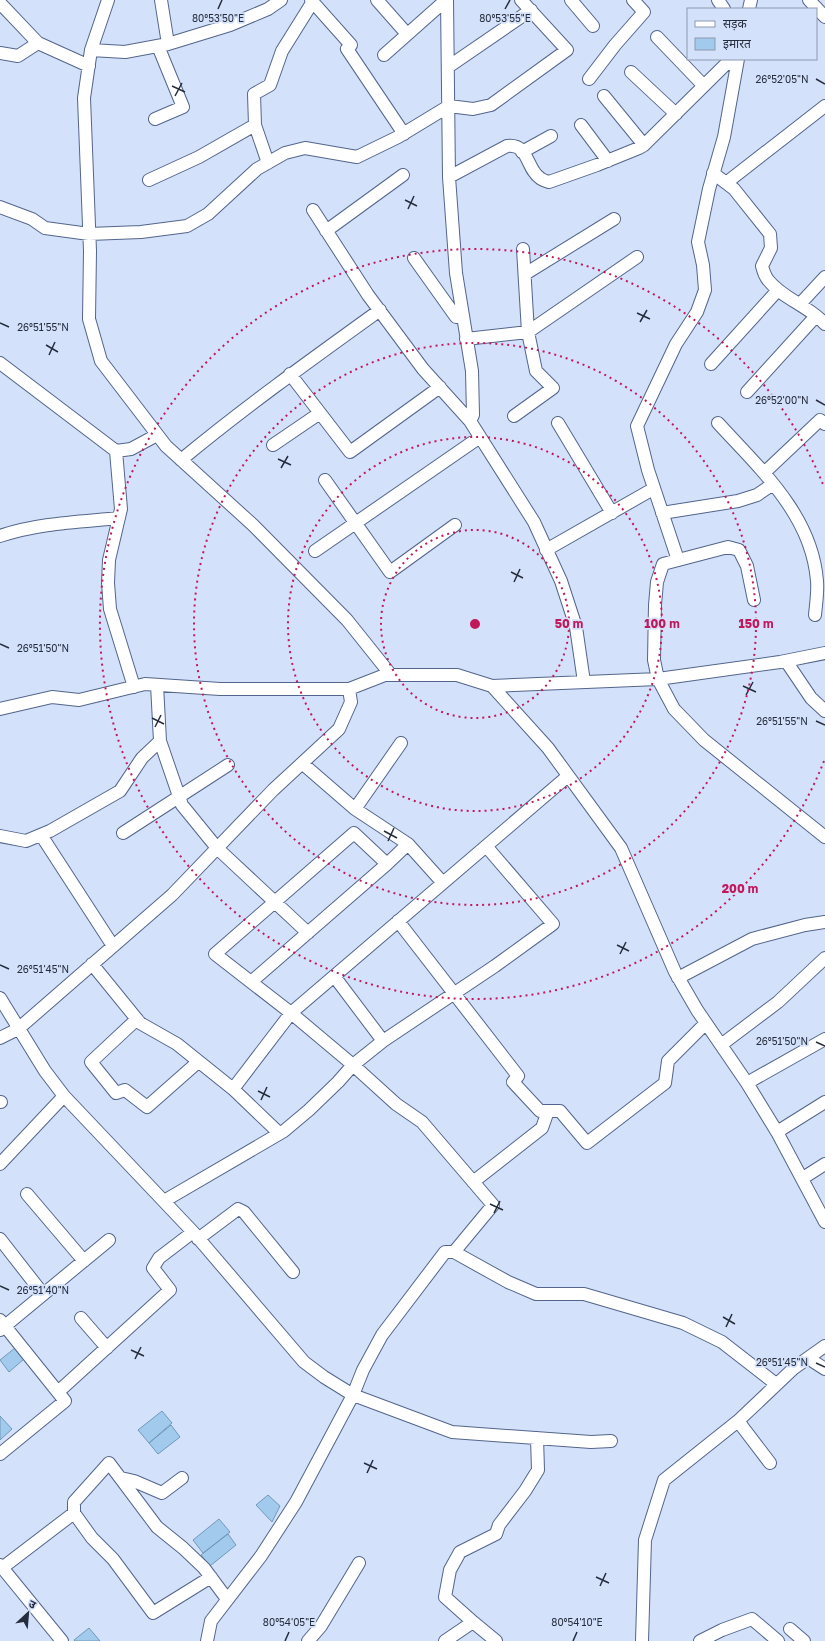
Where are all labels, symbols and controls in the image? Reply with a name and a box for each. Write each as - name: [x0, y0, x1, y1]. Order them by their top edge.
- legend: [687, 8, 817, 60]
- text: 80°53'50"E: [192, 12, 244, 24]
- text: 80°53'55"E: [479, 12, 531, 24]
- text: सड़क: [723, 16, 748, 31]
- text: इमारत: [723, 36, 752, 51]
- text: 26°52'05"N: [755, 73, 809, 85]
- text: 26°51'55"N: [17, 321, 69, 333]
- text: 26°52'00"N: [755, 394, 809, 406]
- text: 50 m: [555, 616, 583, 631]
- text: 100 m: [644, 616, 680, 631]
- text: 150 m: [739, 616, 773, 631]
- centre of rings: [468, 617, 482, 631]
- text: 26°51'50"N: [17, 642, 69, 654]
- text: 26°51'55"N: [756, 715, 808, 727]
- text: 200 m: [722, 881, 758, 896]
- text: 26°51'45"N: [17, 963, 69, 975]
- text: 26°51'50"N: [756, 1035, 808, 1047]
- text: 26°51'40"N: [17, 1284, 69, 1296]
- text: 26°51'45"N: [756, 1356, 808, 1368]
- north arrow: [8, 1593, 48, 1633]
- text: उ: [27, 1596, 39, 1611]
- text: 80°54'05"E: [263, 1616, 315, 1628]
- text: 80°54'10"E: [551, 1616, 603, 1628]

